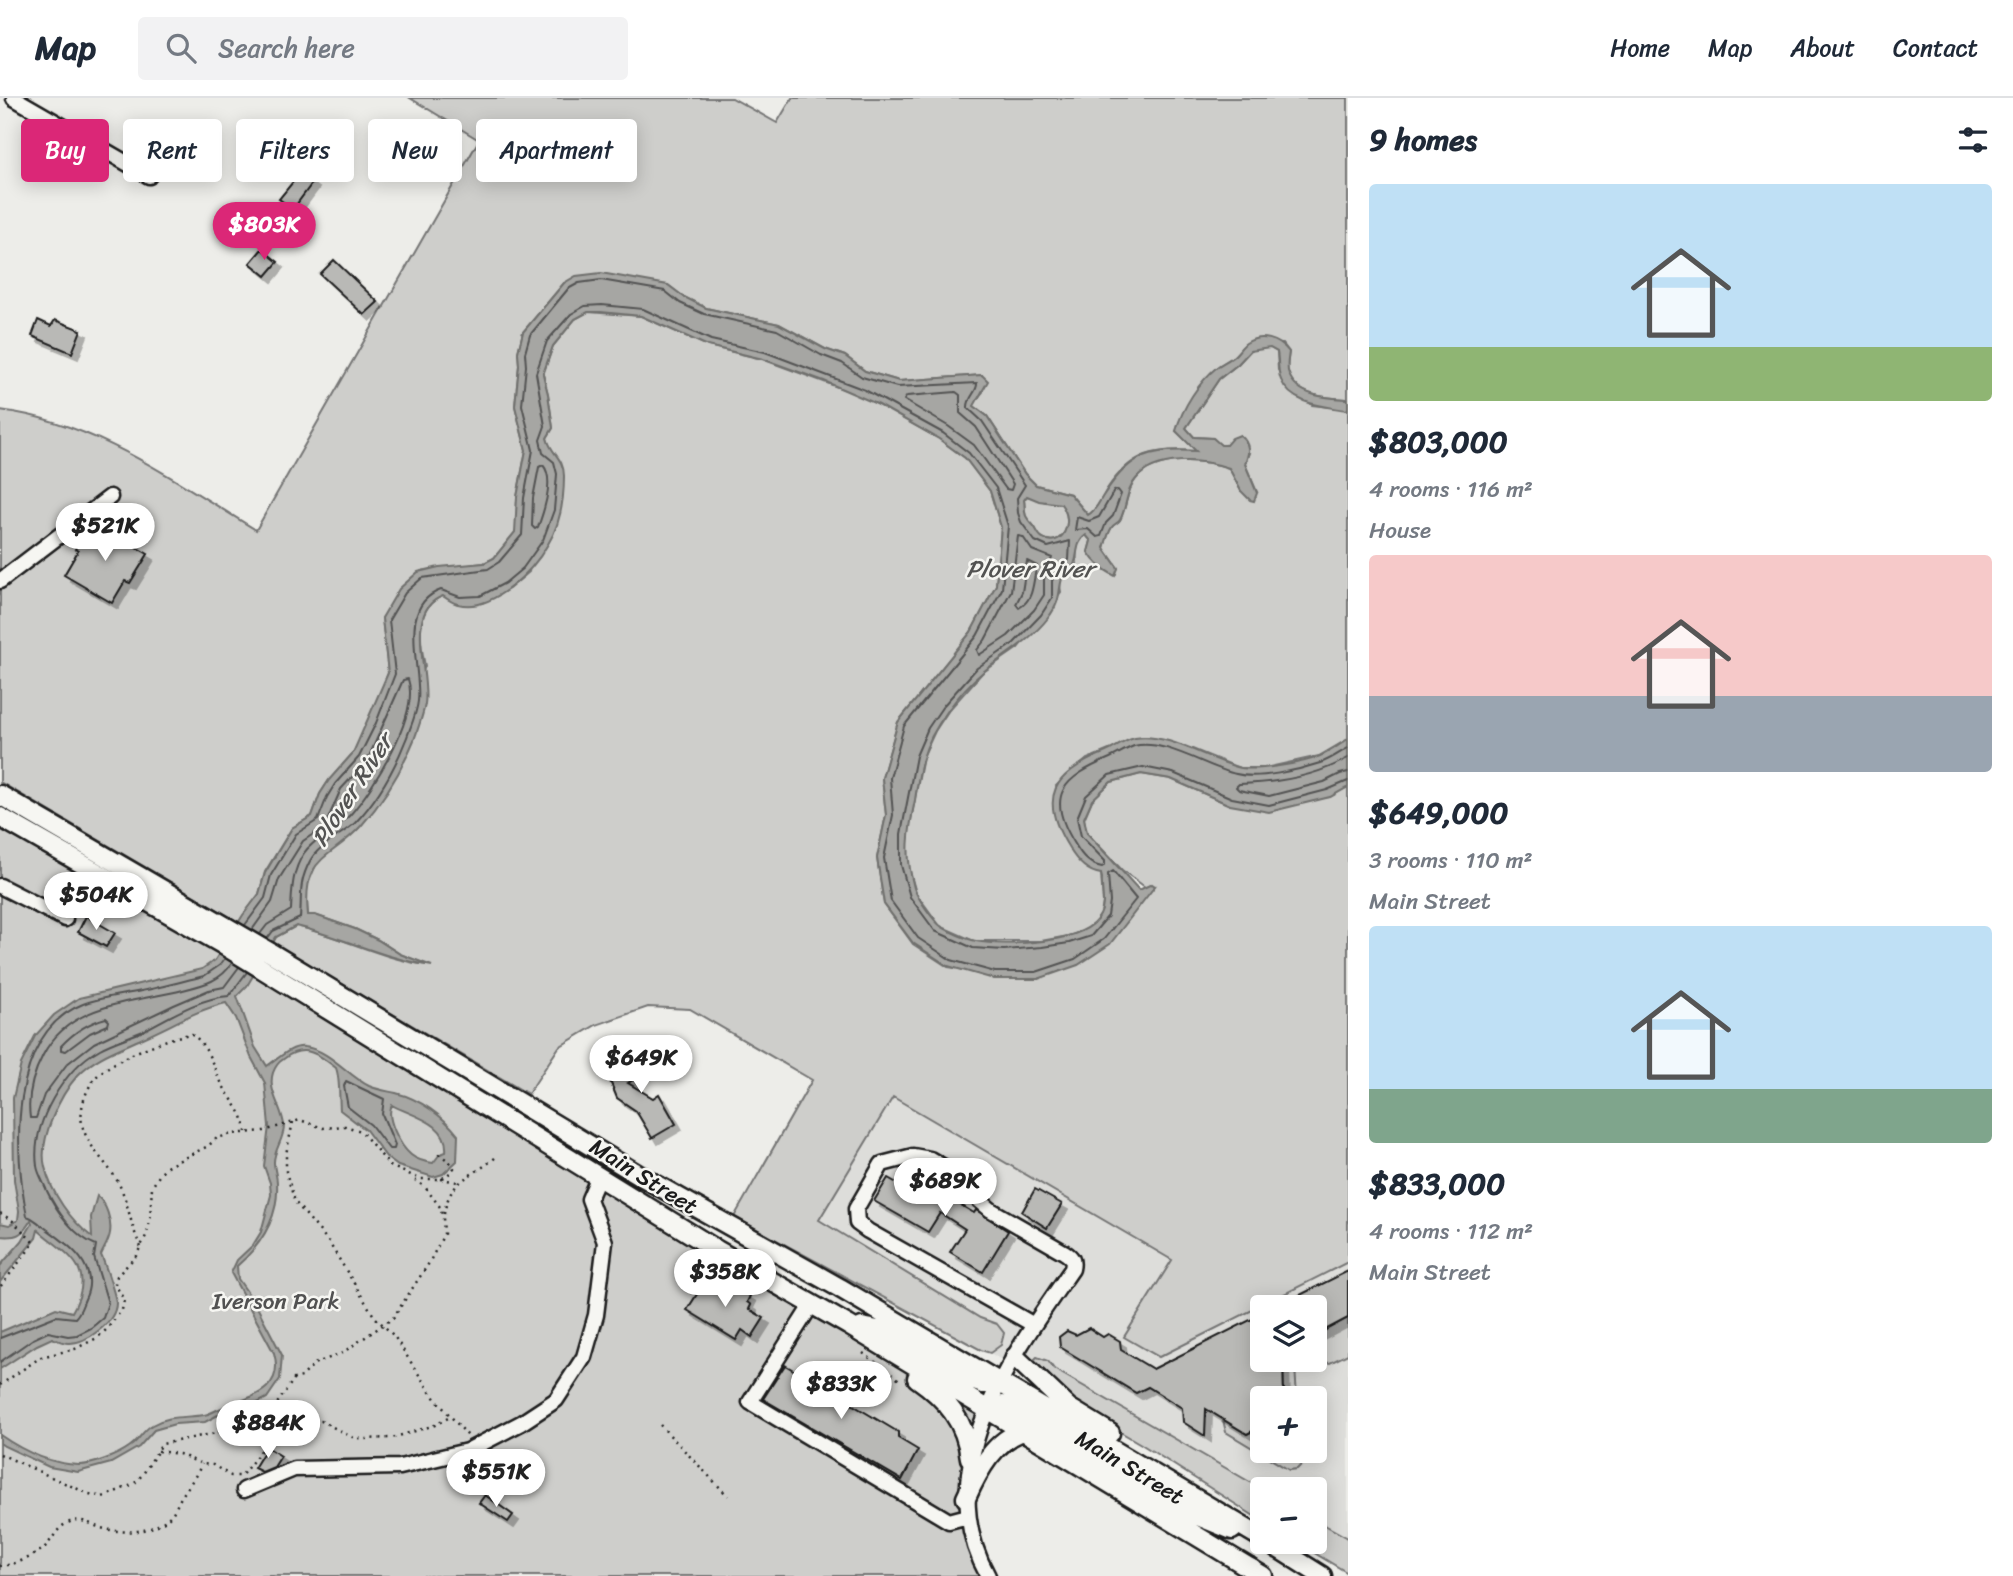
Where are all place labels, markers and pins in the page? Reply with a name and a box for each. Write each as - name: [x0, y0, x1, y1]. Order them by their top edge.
- pin: $803K: [215, 202, 313, 262]
- pin: $521K: [56, 504, 154, 563]
- pin: $504K: [47, 872, 145, 932]
- pin: $649K: [592, 1035, 690, 1095]
- pin: $689K: [896, 1158, 994, 1218]
- pin: $358K: [676, 1250, 774, 1309]
- pin: $833K: [792, 1362, 890, 1421]
- pin: $884K: [219, 1400, 317, 1460]
- pin: $551K: [447, 1450, 545, 1509]

